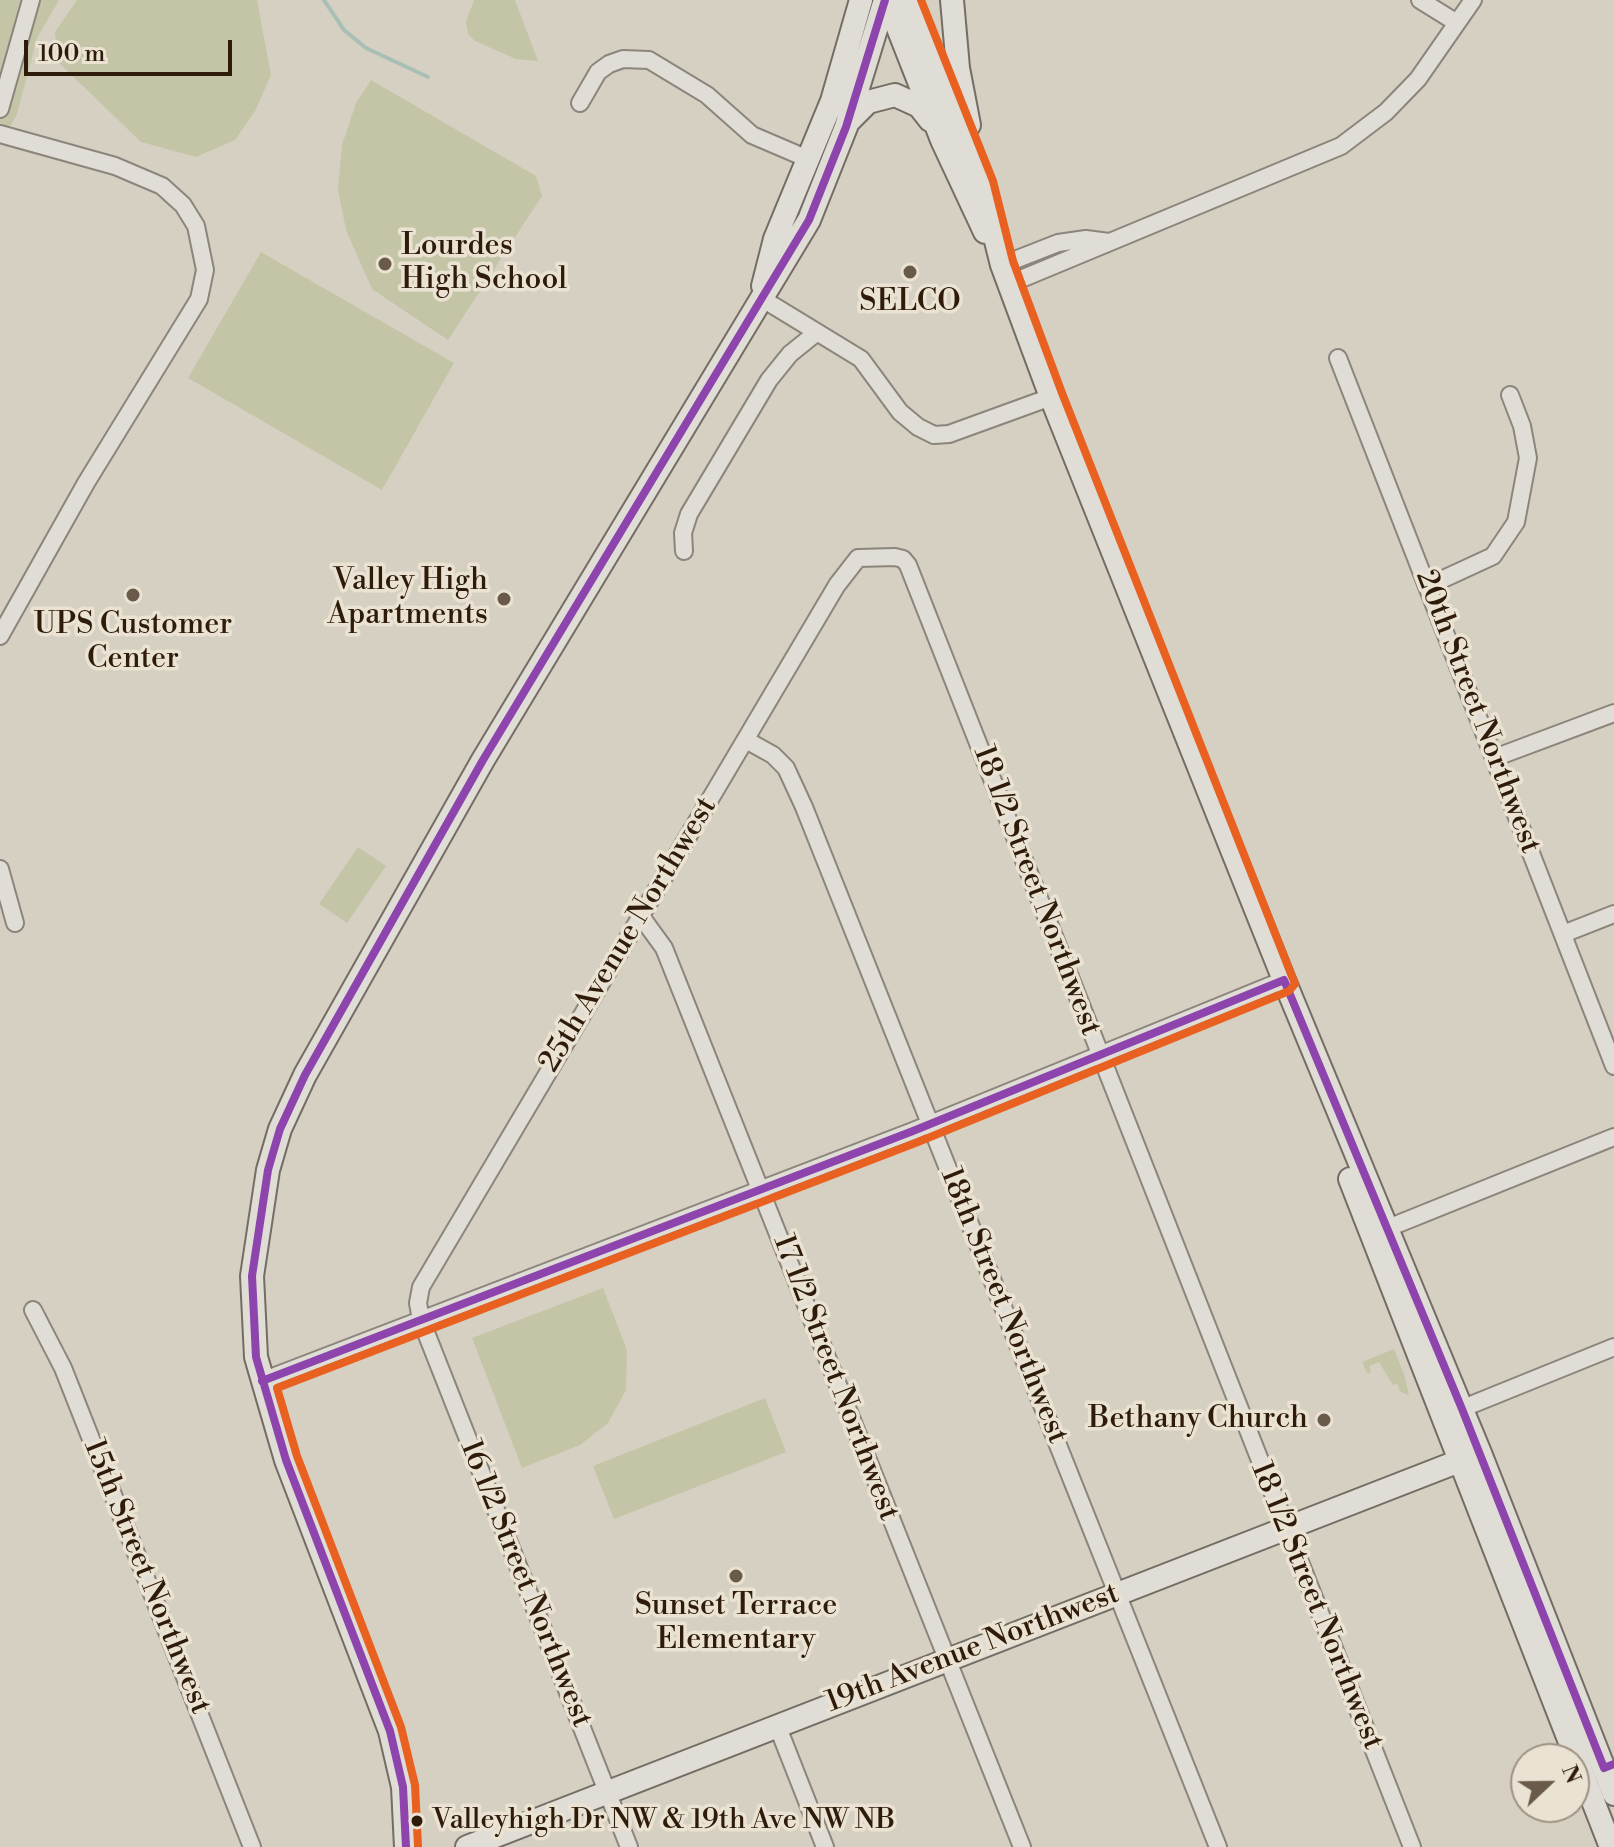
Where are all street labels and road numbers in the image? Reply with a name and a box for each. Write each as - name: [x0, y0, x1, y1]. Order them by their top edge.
- street label: 20th Street Northwest: [1406, 565, 1548, 859]
- street label: 18 1/2 Street Northwest: [964, 741, 1108, 1041]
- street label: 25th Avenue Northwest: [533, 791, 725, 1079]
- street label: 18th Street Northwest: [931, 1163, 1075, 1449]
- street label: 17 1/2 Street Northwest: [764, 1230, 906, 1526]
- street label: 15th Street Northwest: [74, 1434, 218, 1720]
- street label: 16 1/2 Street Northwest: [451, 1435, 599, 1733]
- street label: 18 1/2 Street Northwest: [1242, 1457, 1390, 1755]
- street label: 19th Avenue Northwest: [821, 1576, 1125, 1722]

